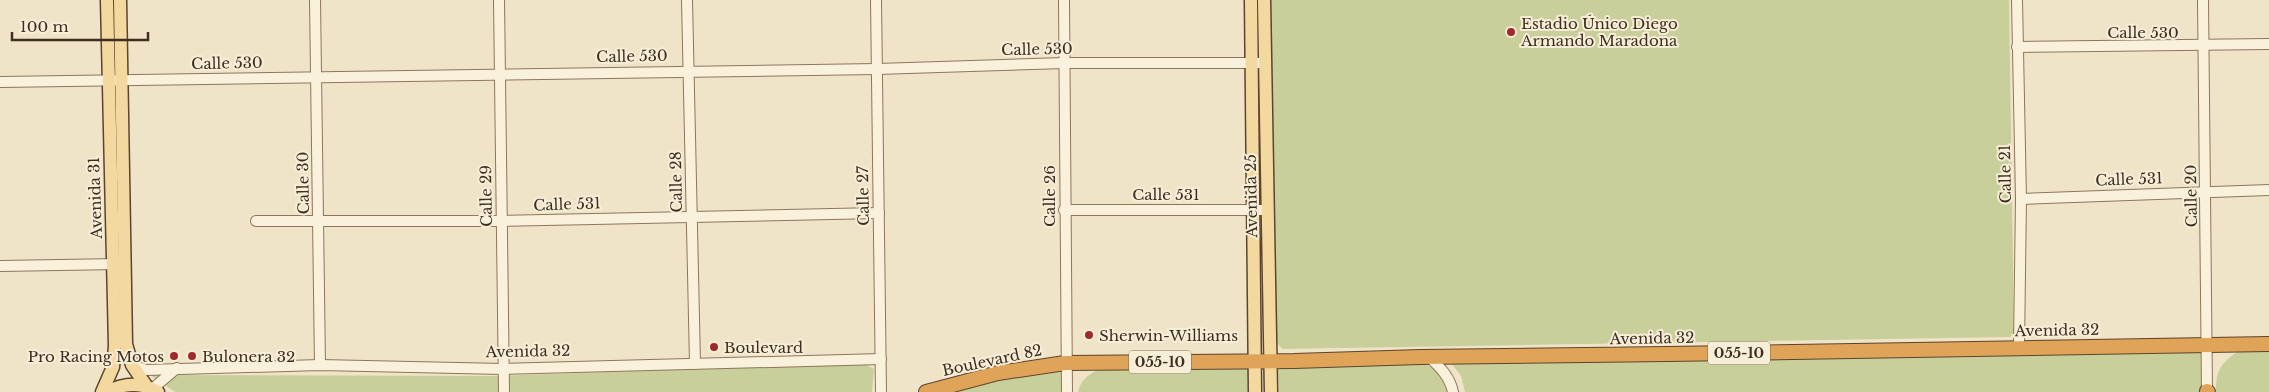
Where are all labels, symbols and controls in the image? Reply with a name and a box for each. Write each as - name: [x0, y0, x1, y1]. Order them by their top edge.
- scale bar: [12, 10, 149, 42]
- place label: Estadio Único Diego Armando Maradona: [1520, 14, 1678, 50]
- text: 100 m: [20, 17, 69, 36]
- street label: Calle 530: [2107, 23, 2179, 42]
- marker: Estadio Único Diego Armando Maradona: [1505, 26, 1517, 38]
- street label: Calle 530: [1001, 39, 1073, 59]
- street label: Calle 530: [596, 46, 668, 66]
- street label: Calle 530: [191, 53, 263, 73]
- street label: Calle 21: [1995, 144, 2015, 204]
- street label: Calle 30: [293, 151, 313, 215]
- street label: Calle 28: [666, 151, 686, 213]
- street label: Avenida 25: [1241, 154, 1261, 239]
- street label: Avenida 31: [84, 157, 106, 240]
- street label: Calle 20: [2181, 164, 2201, 228]
- street label: Calle 29: [476, 165, 496, 227]
- street label: Calle 27: [853, 165, 873, 226]
- street label: Calle 26: [1040, 165, 1059, 227]
- street label: Calle 531: [2095, 168, 2163, 190]
- street label: Calle 531: [1132, 185, 1200, 204]
- street label: Calle 531: [533, 193, 601, 215]
- street label: Avenida 32: [2014, 320, 2099, 340]
- place label: Sherwin-Williams: [1099, 326, 1238, 345]
- street label: Avenida 32: [1609, 328, 1694, 348]
- marker: Sherwin-Williams: [1083, 329, 1095, 341]
- place label: Boulevard: [724, 338, 803, 357]
- street label: Boulevard 82: [940, 340, 1044, 380]
- street label: Avenida 32: [485, 341, 570, 361]
- marker: Boulevard: [708, 341, 720, 353]
- road number: 055-10: [1708, 342, 1770, 364]
- place label: Pro Racing Motos: [28, 347, 164, 366]
- place label: Bulonera 32: [202, 347, 295, 366]
- marker: Pro Racing Motos: [168, 350, 180, 362]
- marker: Bulonera 32: [186, 350, 198, 362]
- road number: 055-10: [1129, 351, 1191, 374]

